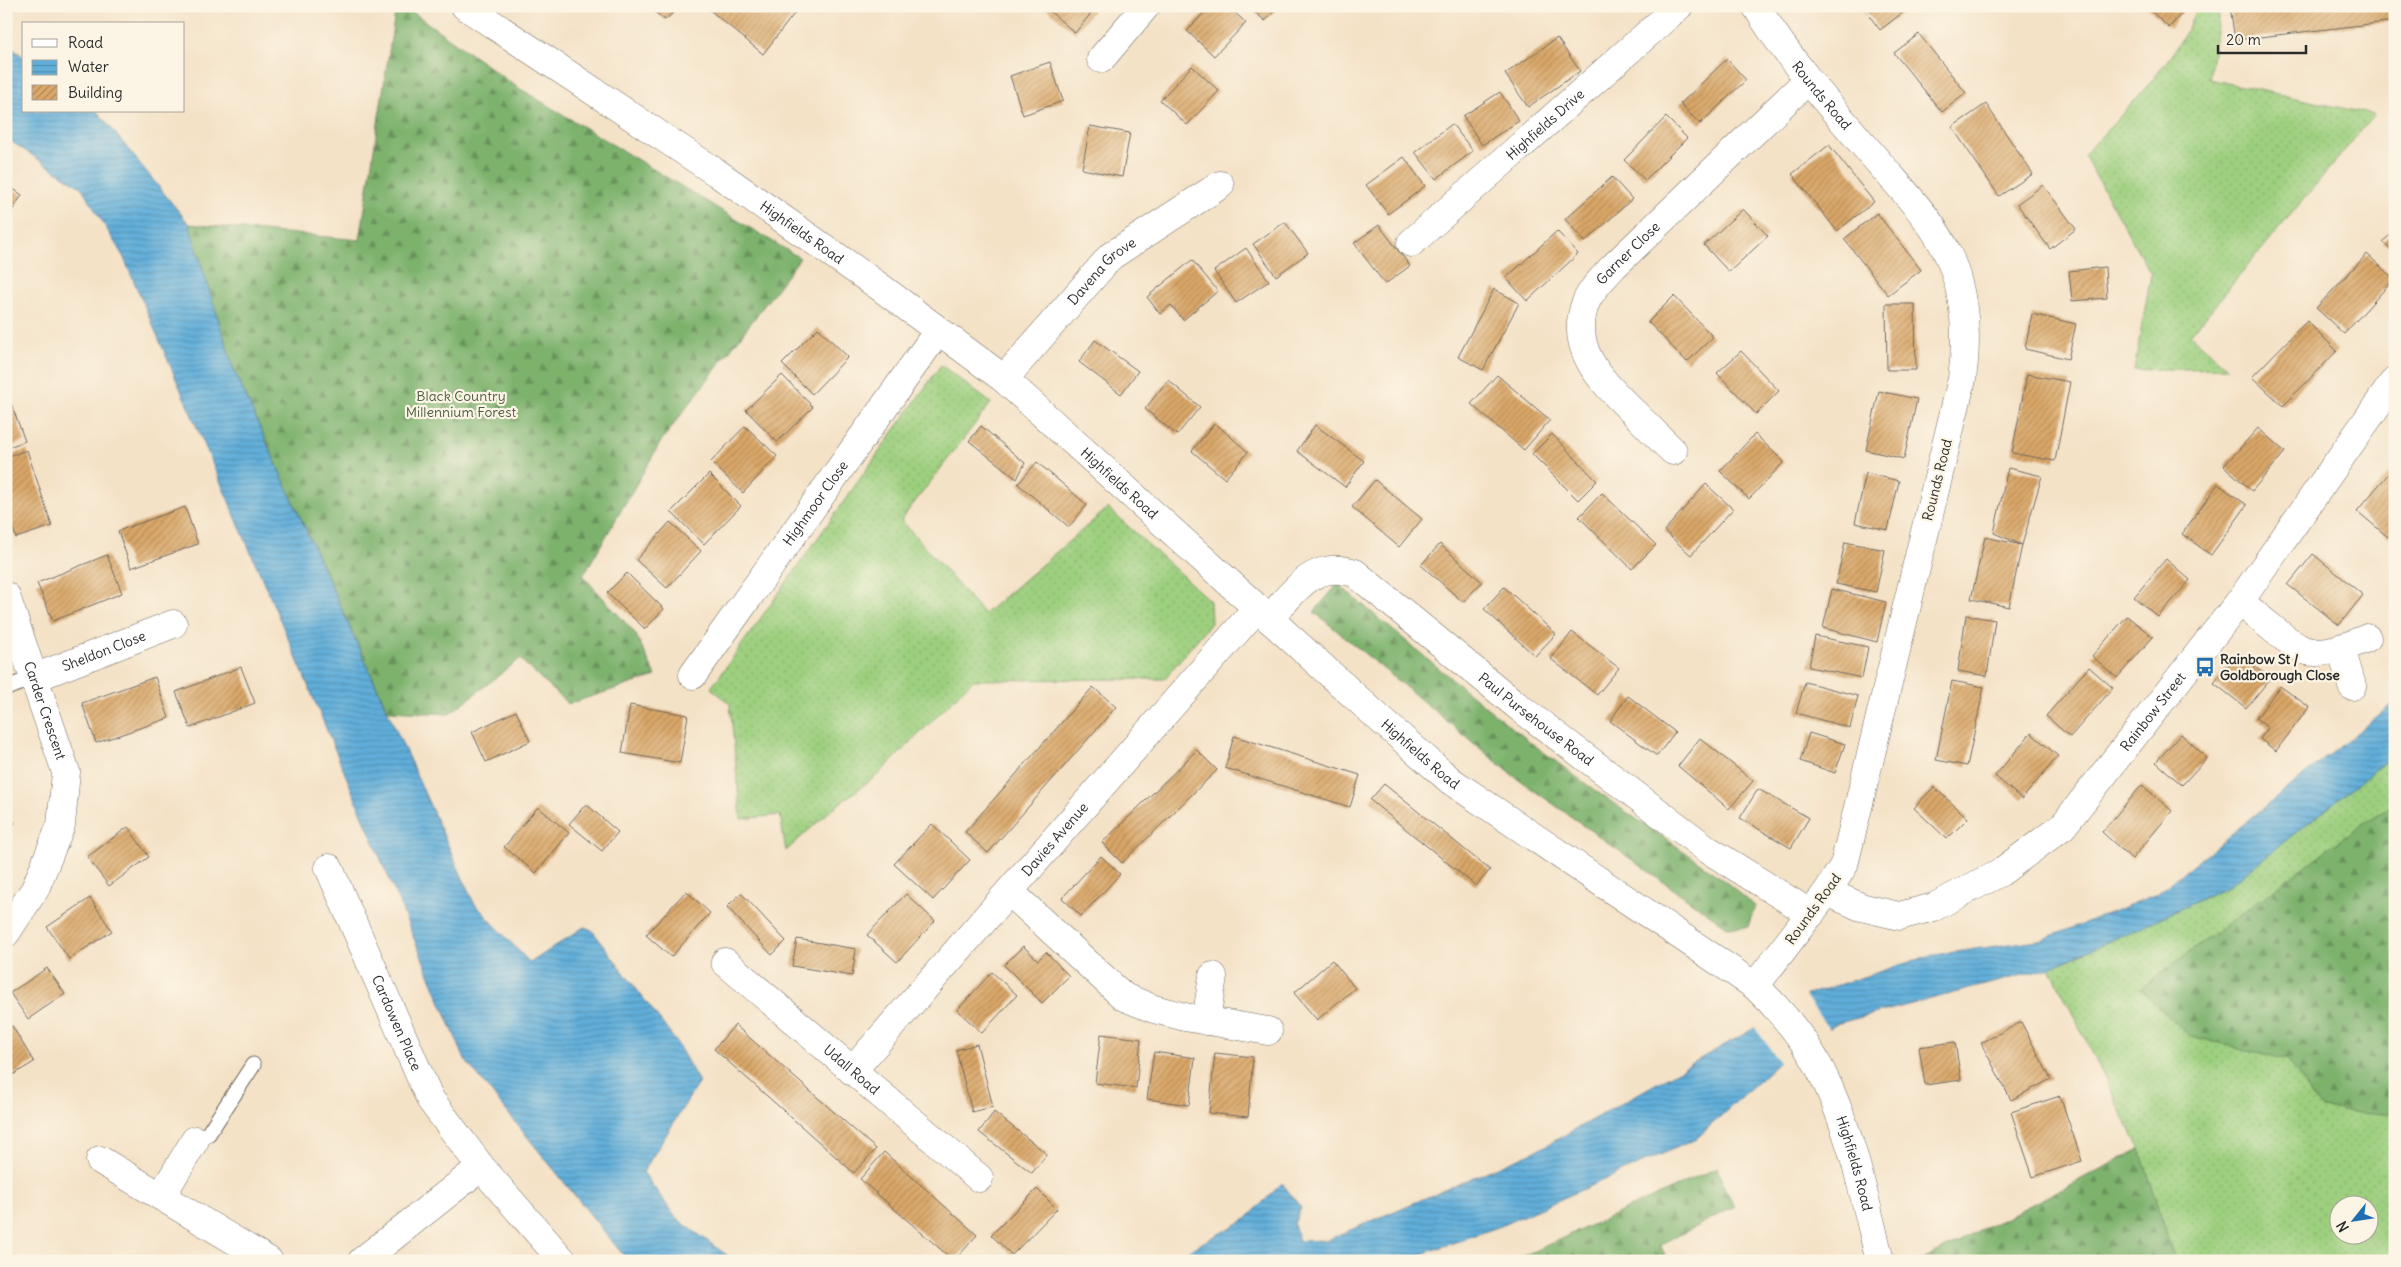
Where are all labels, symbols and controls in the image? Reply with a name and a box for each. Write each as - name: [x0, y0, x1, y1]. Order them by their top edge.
- legend: [22, 22, 185, 112]
- scale bar: [2218, 22, 2306, 54]
- text: 20 m: [2226, 30, 2261, 49]
- text: Road: [68, 33, 103, 52]
- text: Water: [68, 57, 109, 76]
- street label: Rounds Road: [1788, 57, 1855, 133]
- text: Building: [68, 83, 123, 102]
- street label: Highfields Drive: [1502, 85, 1588, 164]
- street label: Highfields Road: [757, 197, 847, 268]
- street label: Garner Close: [1592, 218, 1664, 288]
- street label: Davena Grove: [1064, 233, 1139, 309]
- park label: Black Country Millennium Forest: [406, 387, 517, 421]
- street label: Rounds Road: [1918, 437, 1956, 523]
- street label: Highfields Road: [1077, 444, 1162, 523]
- street label: Highmoor Close: [779, 457, 852, 549]
- street label: Sheldon Close: [60, 626, 148, 675]
- place label: Rainbow St / Goldborough Close: [2220, 650, 2340, 684]
- bus stop icon: Rainbow St / Goldborough Close: [2194, 656, 2216, 678]
- street label: Carder Crescent: [20, 659, 70, 762]
- street label: Rainbow Street: [2116, 668, 2190, 755]
- street label: Paul Pursehouse Road: [1475, 669, 1597, 769]
- street label: Highfields Road: [1377, 715, 1463, 793]
- street label: Davies Avenue: [1018, 799, 1092, 880]
- street label: Rounds Road: [1781, 870, 1845, 948]
- street label: Cardowen Place: [368, 972, 426, 1074]
- street label: Udall Road: [820, 1041, 883, 1098]
- street label: Highfields Road: [1832, 1113, 1877, 1213]
- north arrow: [2328, 1194, 2378, 1244]
- text: N: [2333, 1218, 2353, 1235]

